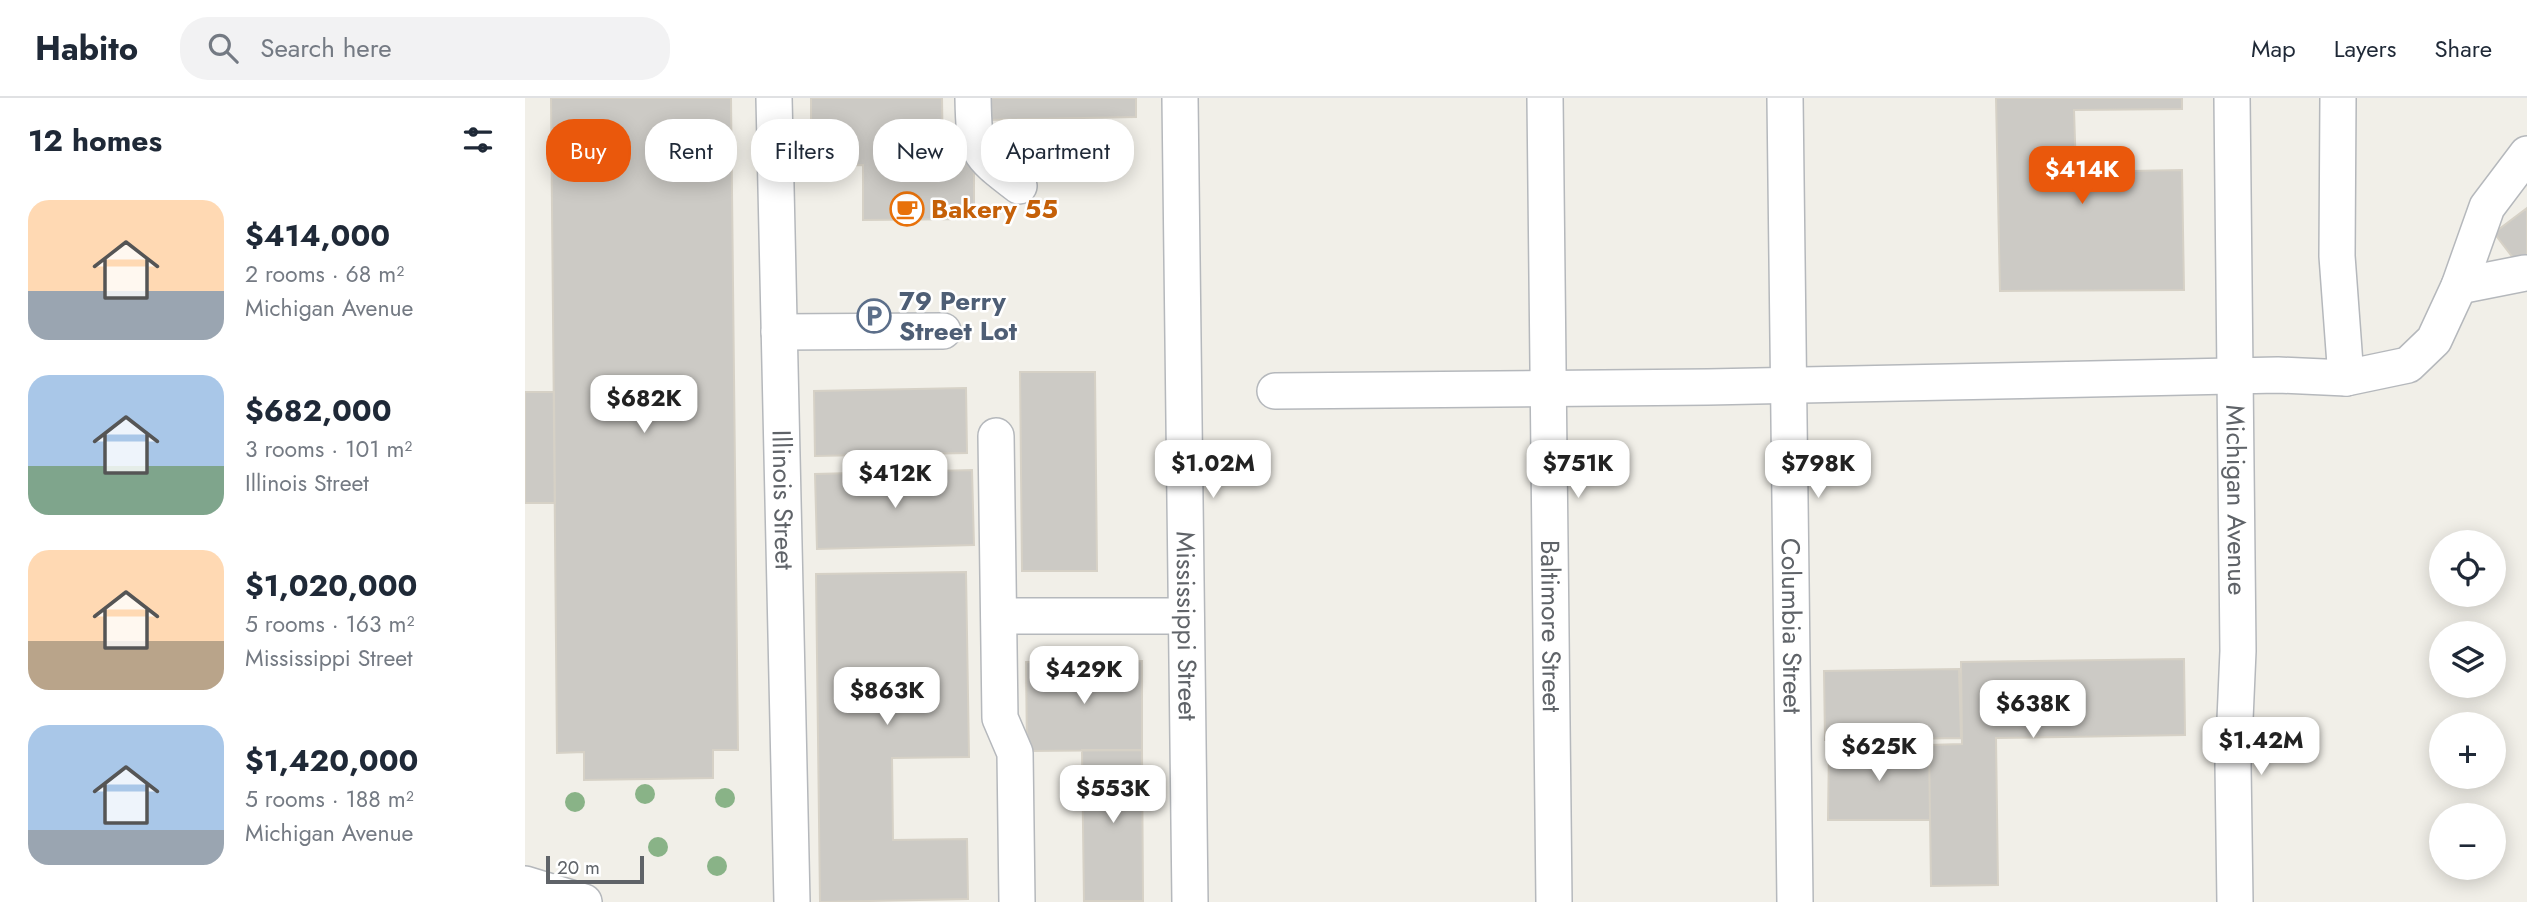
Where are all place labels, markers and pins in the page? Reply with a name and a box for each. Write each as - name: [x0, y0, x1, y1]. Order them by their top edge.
- pin: $414K: [2033, 146, 2131, 206]
- cafe icon: Bakery 55: [888, 190, 926, 228]
- place label: Bakery 55: [931, 190, 1058, 228]
- place label: 79 Perry Street Lot: [899, 282, 1018, 350]
- parking icon: 79 Perry Street Lot: [855, 297, 893, 335]
- pin: $682K: [595, 376, 693, 435]
- pin: $1.02M: [1156, 440, 1270, 500]
- pin: $751K: [1529, 440, 1627, 500]
- pin: $798K: [1769, 440, 1867, 500]
- pin: $412K: [846, 450, 944, 510]
- pin: $429K: [1035, 646, 1133, 706]
- pin: $863K: [838, 668, 936, 727]
- pin: $638K: [1984, 680, 2082, 740]
- pin: $1.42M: [2204, 718, 2318, 777]
- pin: $625K: [1830, 724, 1928, 783]
- pin: $553K: [1064, 766, 1162, 825]

